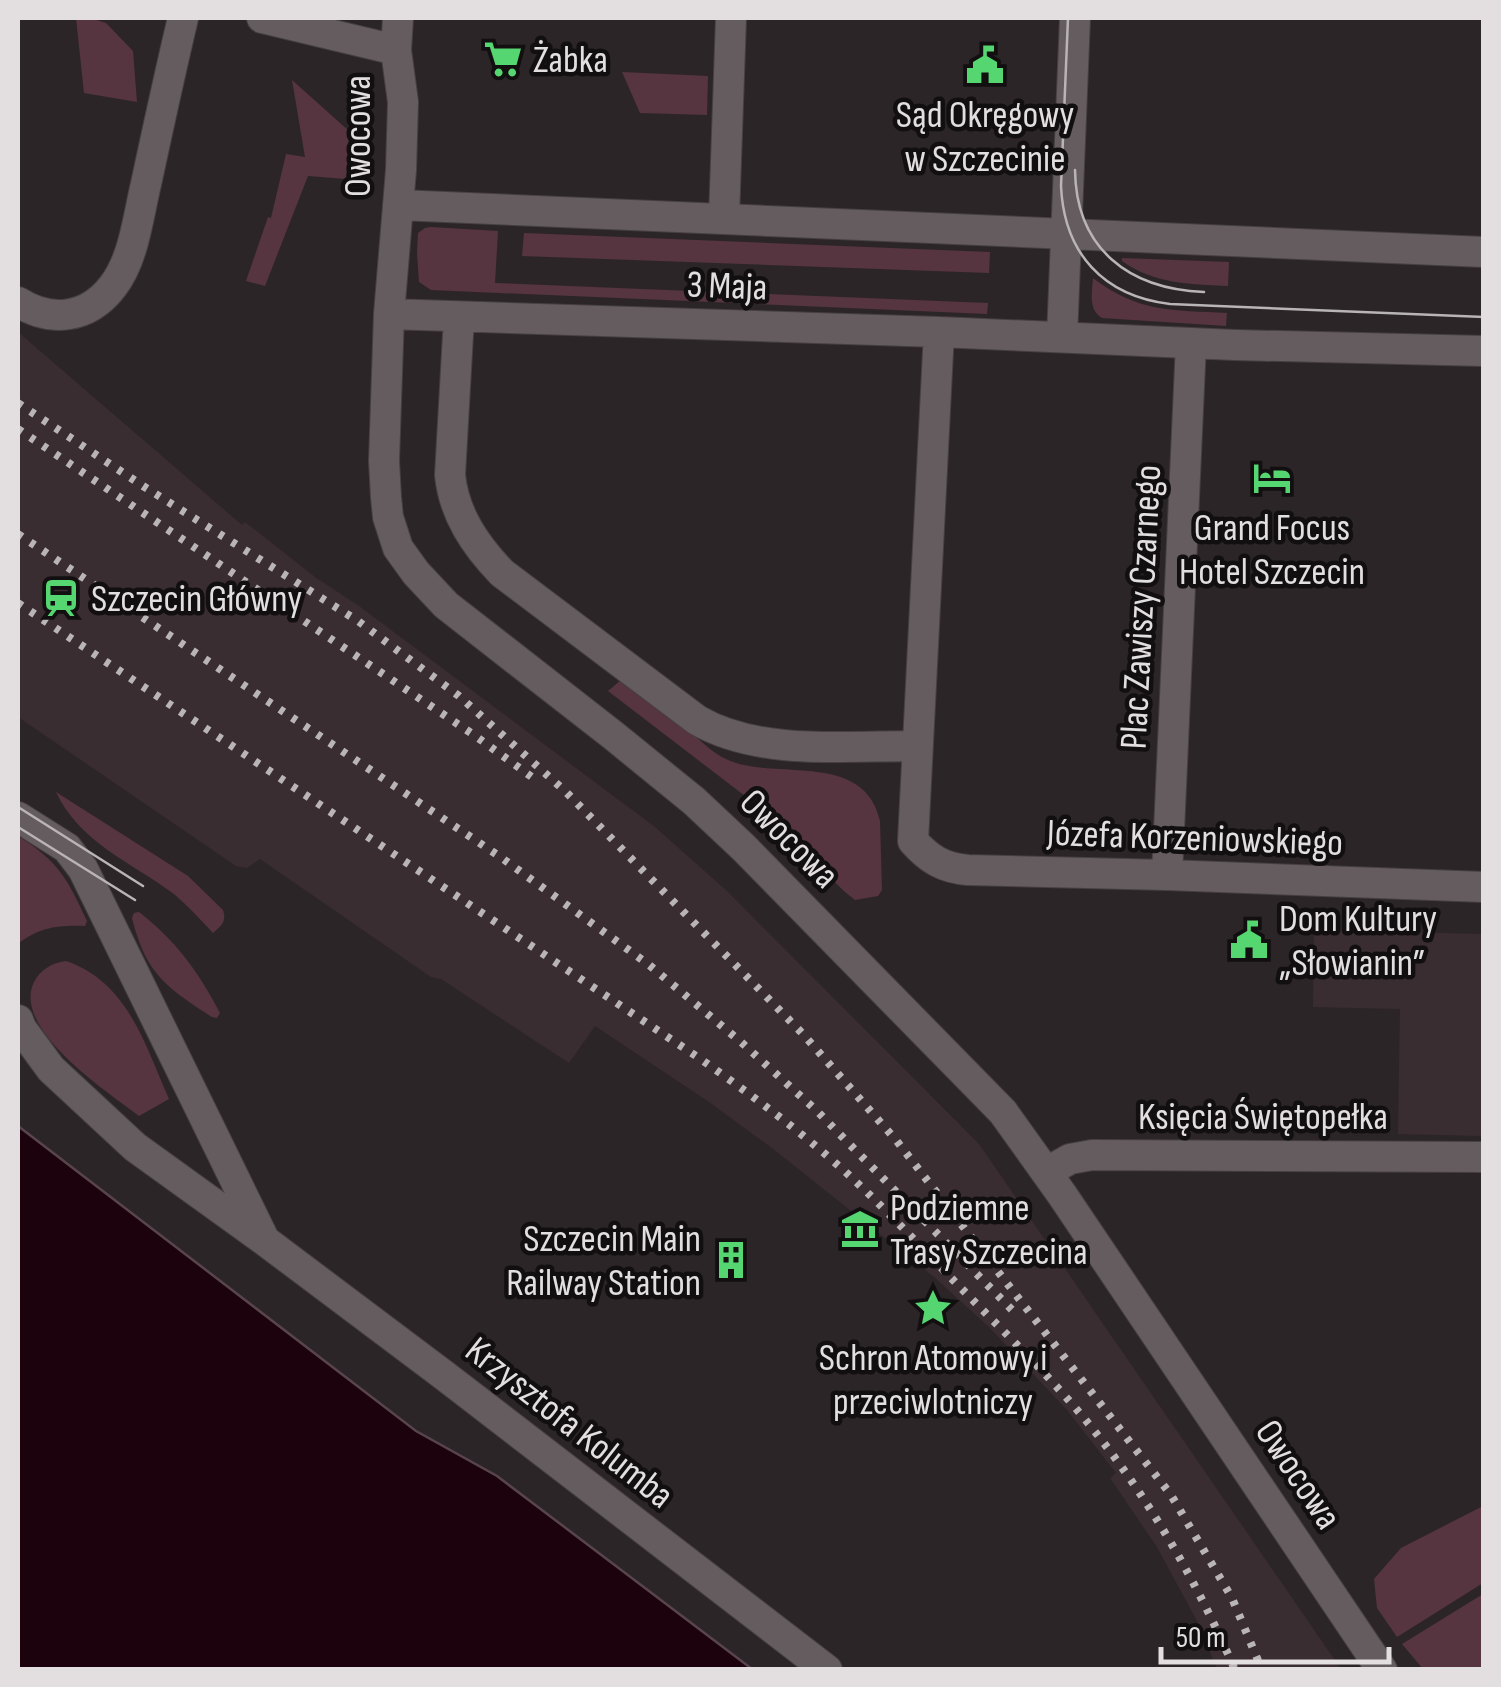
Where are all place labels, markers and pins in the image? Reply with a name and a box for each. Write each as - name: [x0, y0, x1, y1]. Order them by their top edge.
- supermarket icon: Żabka: [482, 38, 524, 80]
- place label: Żabka: [533, 38, 608, 83]
- public building icon: Sąd Okręgowy w Szczecinie: [964, 44, 1006, 86]
- place label: Sąd Okręgowy w Szczecinie: [896, 93, 1074, 182]
- hotel icon: Grand Focus Hotel Szczecin: [1251, 457, 1293, 499]
- place label: Grand Focus Hotel Szczecin: [1179, 506, 1365, 595]
- station icon: Szczecin Główny: [40, 577, 82, 619]
- place label: Szczecin Główny: [91, 577, 302, 622]
- place label: Dom Kultury „Słowianin”: [1279, 897, 1437, 986]
- public building icon: Dom Kultury „Słowianin”: [1228, 919, 1270, 961]
- place label: Podziemne Trasy Szczecina: [890, 1186, 1088, 1275]
- museum icon: Podziemne Trasy Szczecina: [839, 1208, 881, 1250]
- place label: Szczecin Main Railway Station: [506, 1217, 701, 1306]
- building icon: Szczecin Main Railway Station: [710, 1239, 752, 1281]
- place icon: Schron Atomowy i przeciwlotniczy: [912, 1287, 954, 1329]
- place label: Schron Atomowy i przeciwlotniczy: [819, 1336, 1047, 1425]

